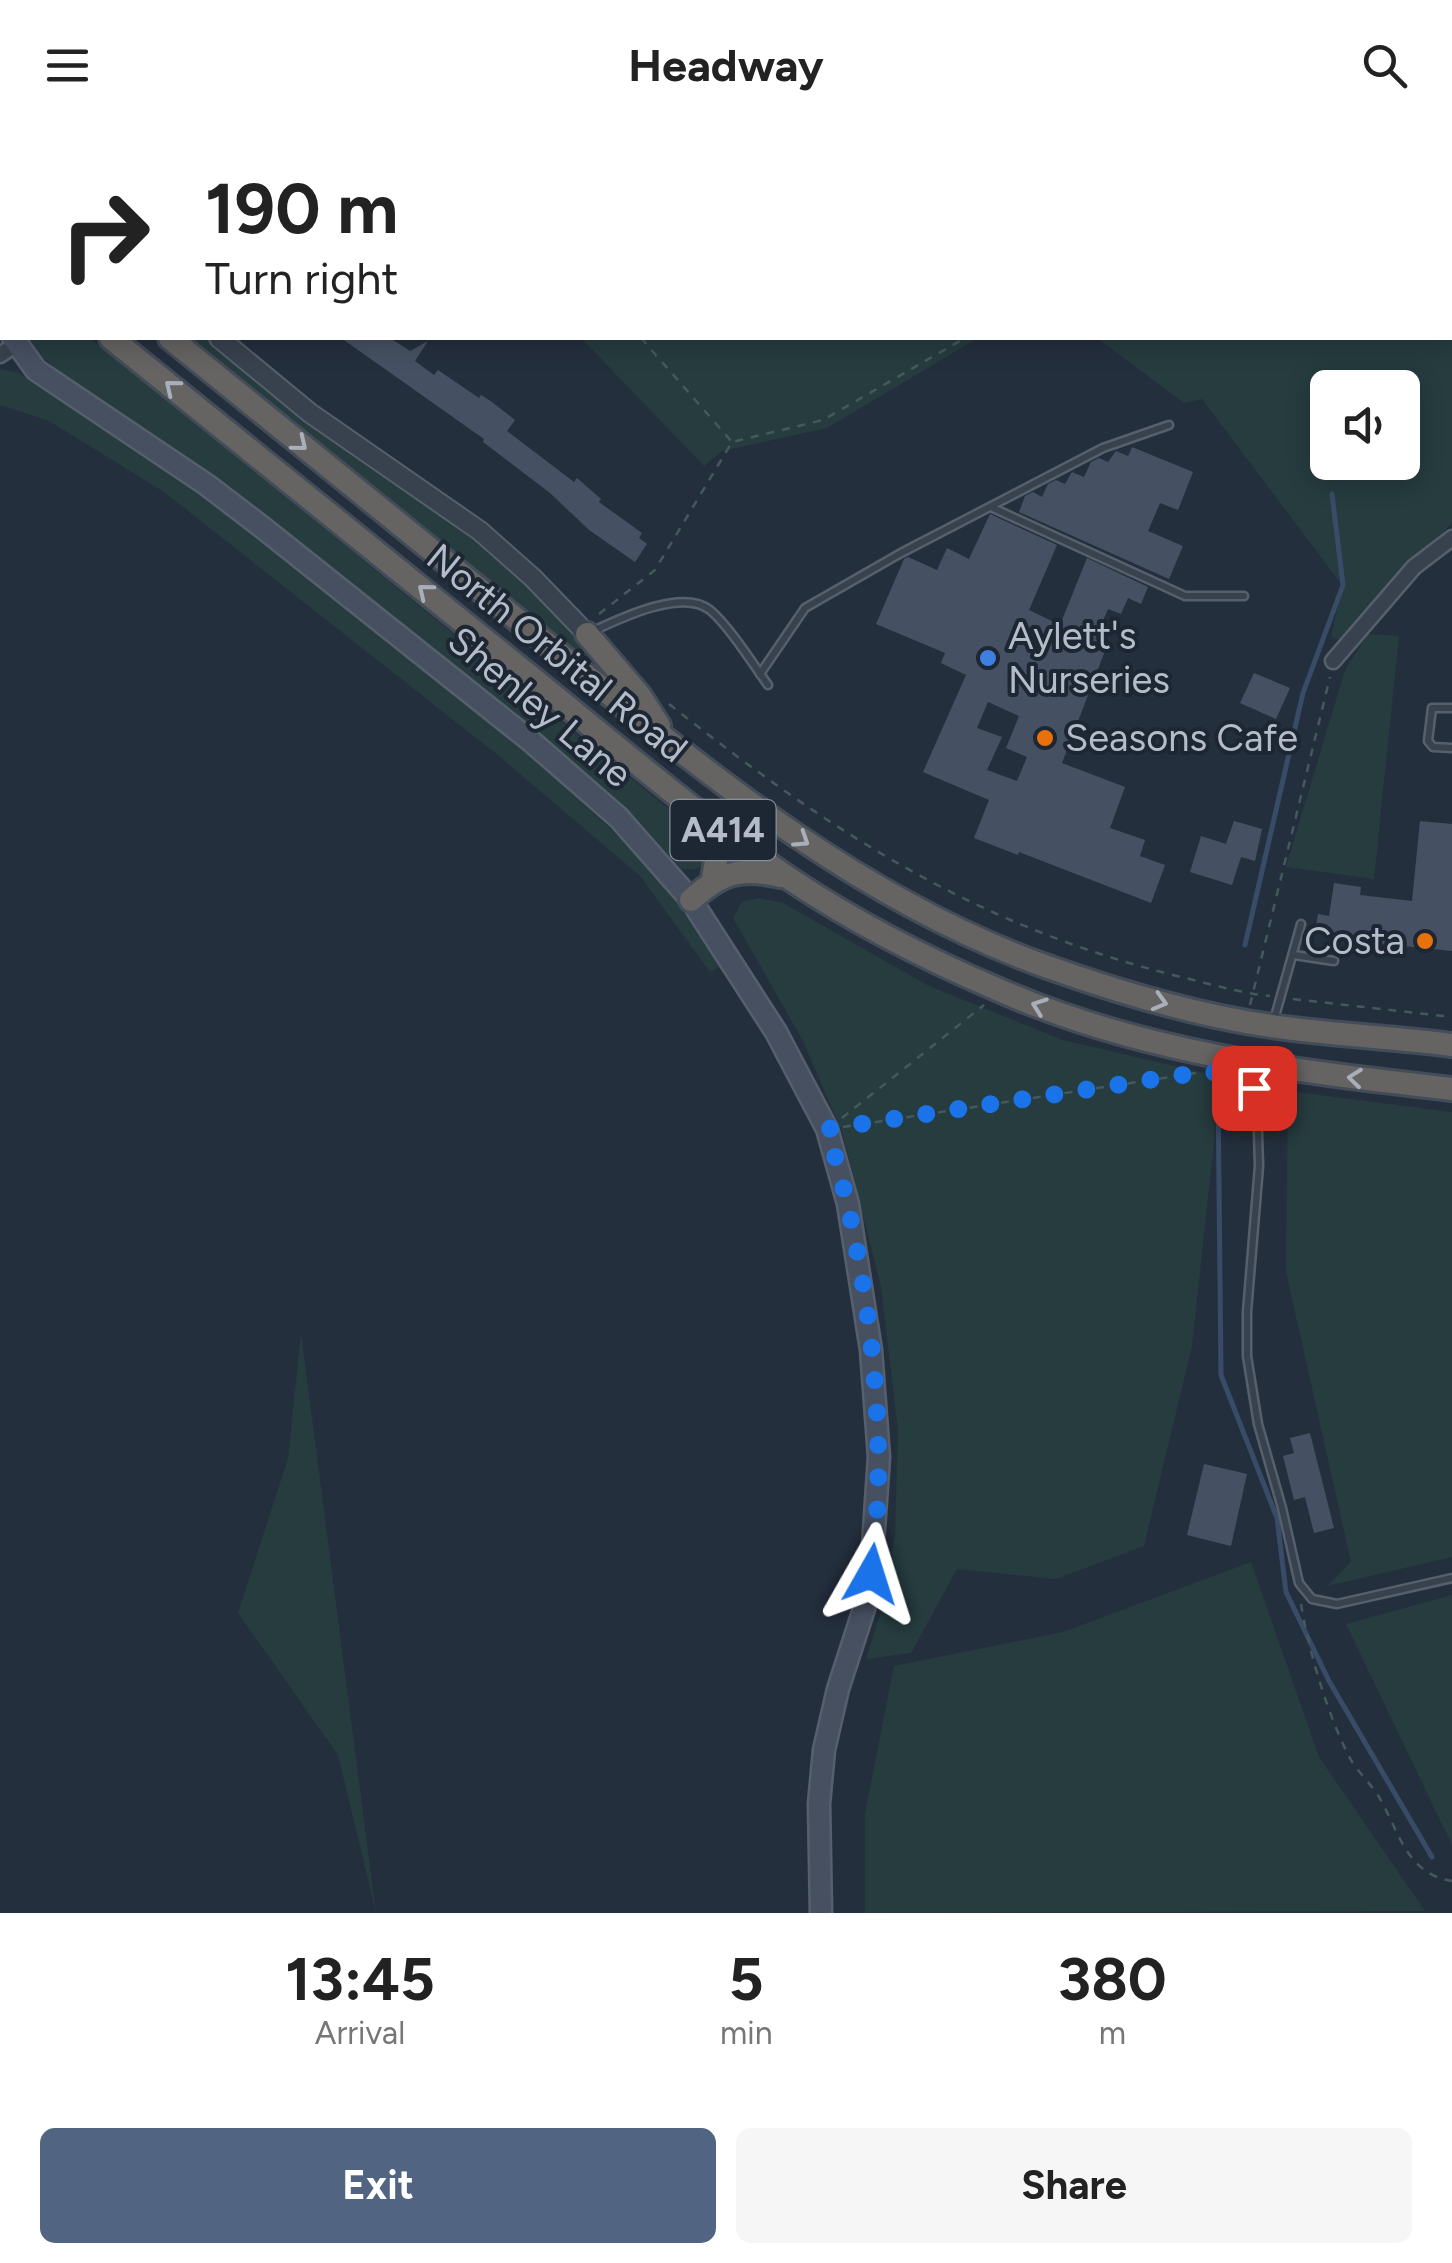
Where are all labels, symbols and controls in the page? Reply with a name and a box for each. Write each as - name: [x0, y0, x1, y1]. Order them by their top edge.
- icon: menu: [40, 38, 95, 93]
- text: Headway: [628, 38, 824, 92]
- icon: search: [1357, 38, 1412, 93]
- text: 190 m: [205, 166, 398, 251]
- icon: right: [40, 170, 170, 300]
- text: Turn right: [205, 251, 398, 305]
- map controls: [1310, 370, 1420, 480]
- button: sound: [1310, 370, 1420, 480]
- one-way arrow: [166, 381, 184, 399]
- one-way arrow: [288, 432, 306, 450]
- street label: North Orbital Road: [418, 534, 696, 772]
- one-way arrow: [419, 585, 437, 603]
- place label: Aylett's Nurseries: [1008, 613, 1170, 703]
- street label: Shenley Lane: [439, 617, 641, 797]
- marker: Aylett's Nurseries: [977, 647, 999, 669]
- place label: Seasons Cafe: [1065, 715, 1298, 761]
- marker: Seasons Cafe: [1034, 727, 1056, 749]
- road number: A414: [670, 800, 776, 860]
- one-way arrow: [791, 828, 809, 847]
- place label: Costa: [1304, 918, 1405, 964]
- marker: Costa: [1414, 930, 1436, 952]
- one-way arrow: [1151, 990, 1168, 1011]
- one-way arrow: [1032, 997, 1049, 1018]
- pin: [1212, 1046, 1297, 1131]
- icon: arrive: [1227, 1061, 1282, 1116]
- one-way arrow: [1347, 1068, 1363, 1089]
- position arrow: [819, 1522, 923, 1626]
- text: 13:45: [285, 1943, 435, 2015]
- text: 5: [729, 1943, 764, 2015]
- text: 380: [1058, 1943, 1167, 2015]
- text: Arrival: [315, 2014, 405, 2052]
- text: min: [720, 2014, 773, 2052]
- text: m: [1099, 2014, 1126, 2052]
- button: Exit: [40, 2128, 716, 2243]
- button: Share: [736, 2128, 1412, 2243]

